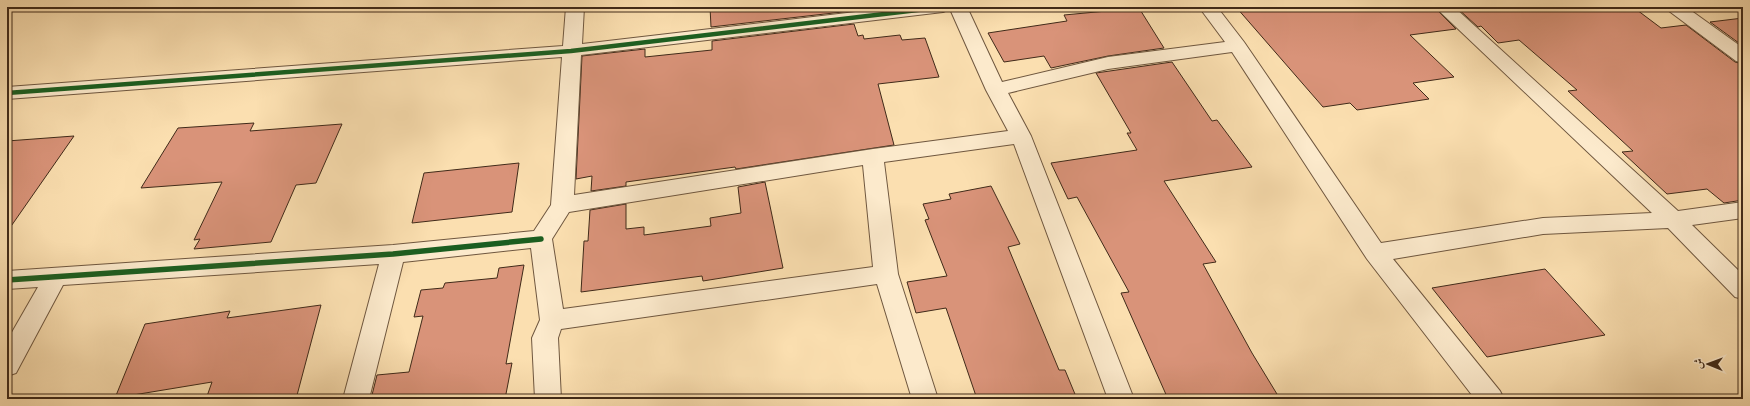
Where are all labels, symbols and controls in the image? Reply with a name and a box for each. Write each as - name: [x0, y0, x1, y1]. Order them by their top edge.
- north arrow: [1688, 344, 1728, 384]
- text: ش: [1692, 358, 1707, 369]

